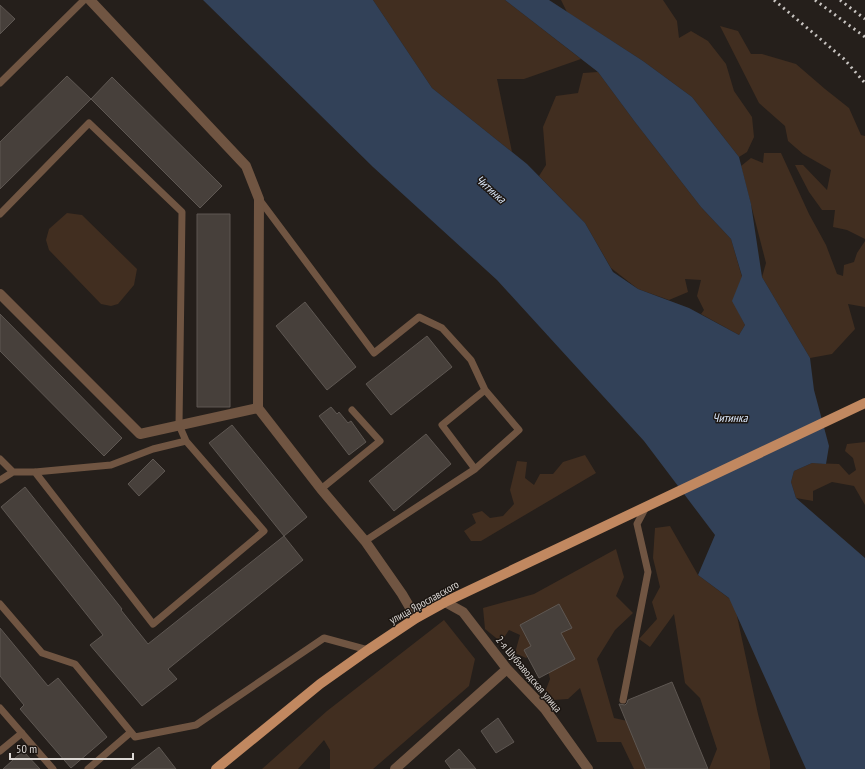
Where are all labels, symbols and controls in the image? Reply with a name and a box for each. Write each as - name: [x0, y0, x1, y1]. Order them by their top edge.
- water label: Читинка: [473, 172, 510, 207]
- water label: Читинка: [713, 410, 749, 425]
- street label: улица Ярославского: [387, 577, 461, 627]
- street label: 2-я Шубзаводская улица: [493, 633, 565, 715]
- scale bar: [10, 735, 133, 761]
- text: 50 m: [16, 741, 37, 756]

